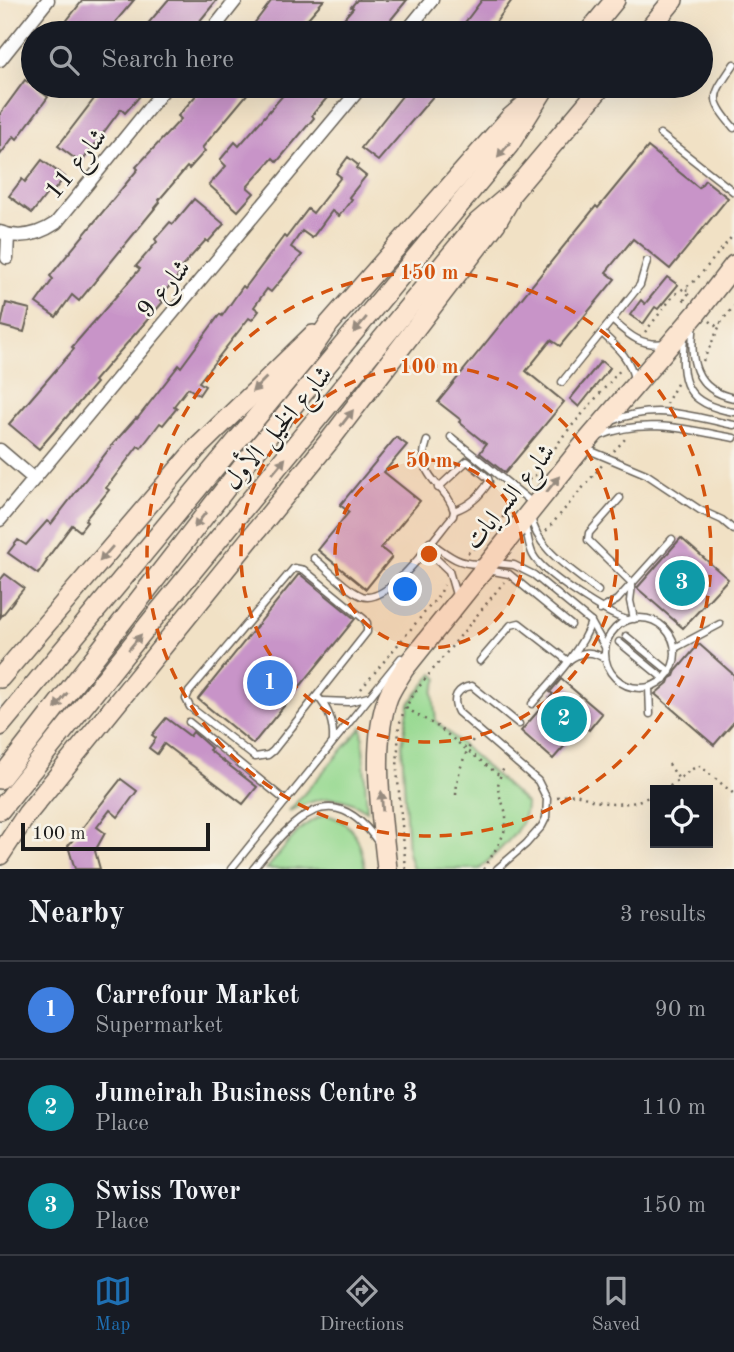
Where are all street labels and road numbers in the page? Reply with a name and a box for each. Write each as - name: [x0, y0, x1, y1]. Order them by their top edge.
- street label: شارع 11: [40, 124, 118, 209]
- street label: شارع 9: [133, 255, 202, 328]
- street label: شارع الخيل الأول: [214, 357, 343, 500]
- street label: شارع السرايات: [460, 440, 566, 559]

